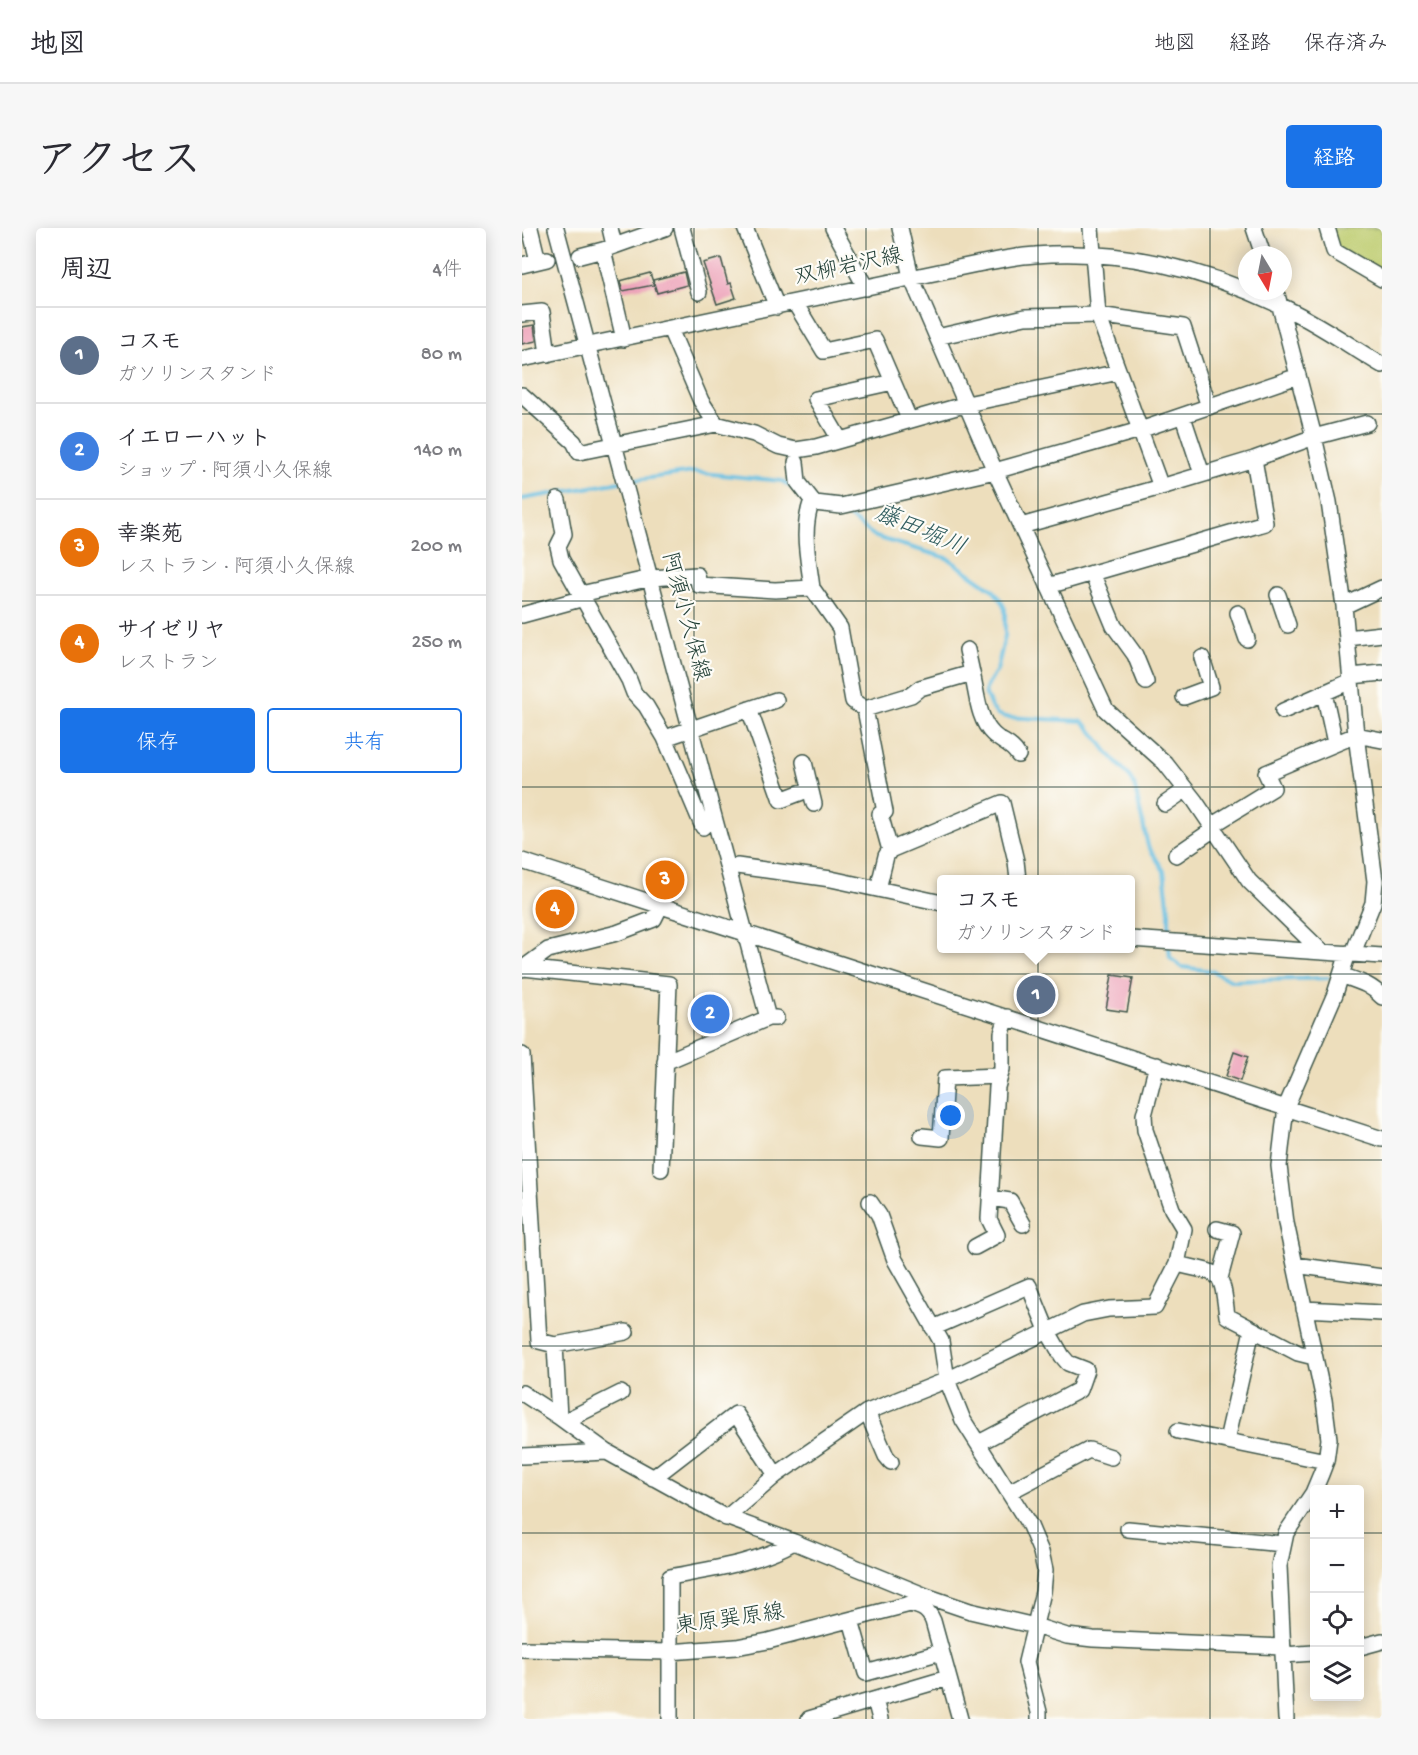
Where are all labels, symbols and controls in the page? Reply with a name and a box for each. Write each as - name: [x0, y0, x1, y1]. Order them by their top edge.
- text: 地図: [30, 30, 86, 63]
- text: 地図: [1154, 33, 1196, 58]
- text: 経路: [1229, 33, 1271, 58]
- text: 保存済み: [1304, 33, 1388, 58]
- button: 経路: [1286, 125, 1382, 188]
- text: アクセス: [36, 140, 201, 189]
- street label: 双柳岩沢線: [792, 243, 906, 292]
- north arrow: [1238, 246, 1292, 300]
- text: 周辺: [60, 257, 112, 288]
- text: 4件: [433, 260, 462, 283]
- text: コスモ: [117, 331, 182, 357]
- text: 1: [75, 344, 84, 367]
- text: 80 m: [421, 344, 462, 367]
- text: ガソリンスタンド: [117, 365, 277, 388]
- text: イエローハット: [117, 427, 271, 453]
- text: 2: [75, 440, 84, 463]
- text: 140 m: [414, 440, 462, 463]
- text: ショップ · 阿須小久保線: [117, 461, 332, 484]
- water label: 藤田堀川: [870, 499, 970, 564]
- text: 幸楽苑: [117, 523, 183, 549]
- text: 3: [74, 536, 85, 559]
- text: 200 m: [411, 536, 462, 559]
- street label: 阿須小久保線: [654, 550, 715, 684]
- text: レストラン · 阿須小久保線: [117, 557, 354, 580]
- text: サイゼリヤ: [117, 619, 226, 645]
- text: 4: [75, 632, 84, 655]
- text: 250 m: [411, 632, 462, 655]
- text: レストラン: [117, 653, 219, 676]
- button: 保存: [60, 708, 255, 773]
- button: 共有: [267, 708, 462, 773]
- pin: 3: [646, 858, 684, 902]
- popup: [937, 875, 1135, 953]
- pin: 4: [536, 886, 574, 932]
- text: コスモ: [956, 890, 1021, 916]
- text: ガソリンスタンド: [956, 924, 1116, 947]
- pin: 1: [1016, 972, 1056, 1017]
- pin: 2: [690, 992, 729, 1036]
- your location: [936, 1101, 965, 1130]
- map controls: [1310, 1485, 1364, 1701]
- button: +: [1310, 1485, 1364, 1539]
- button: −: [1310, 1539, 1364, 1593]
- button: locate: [1310, 1593, 1364, 1647]
- street label: 東原巽原線: [674, 1599, 786, 1642]
- button: layers: [1310, 1647, 1364, 1701]

